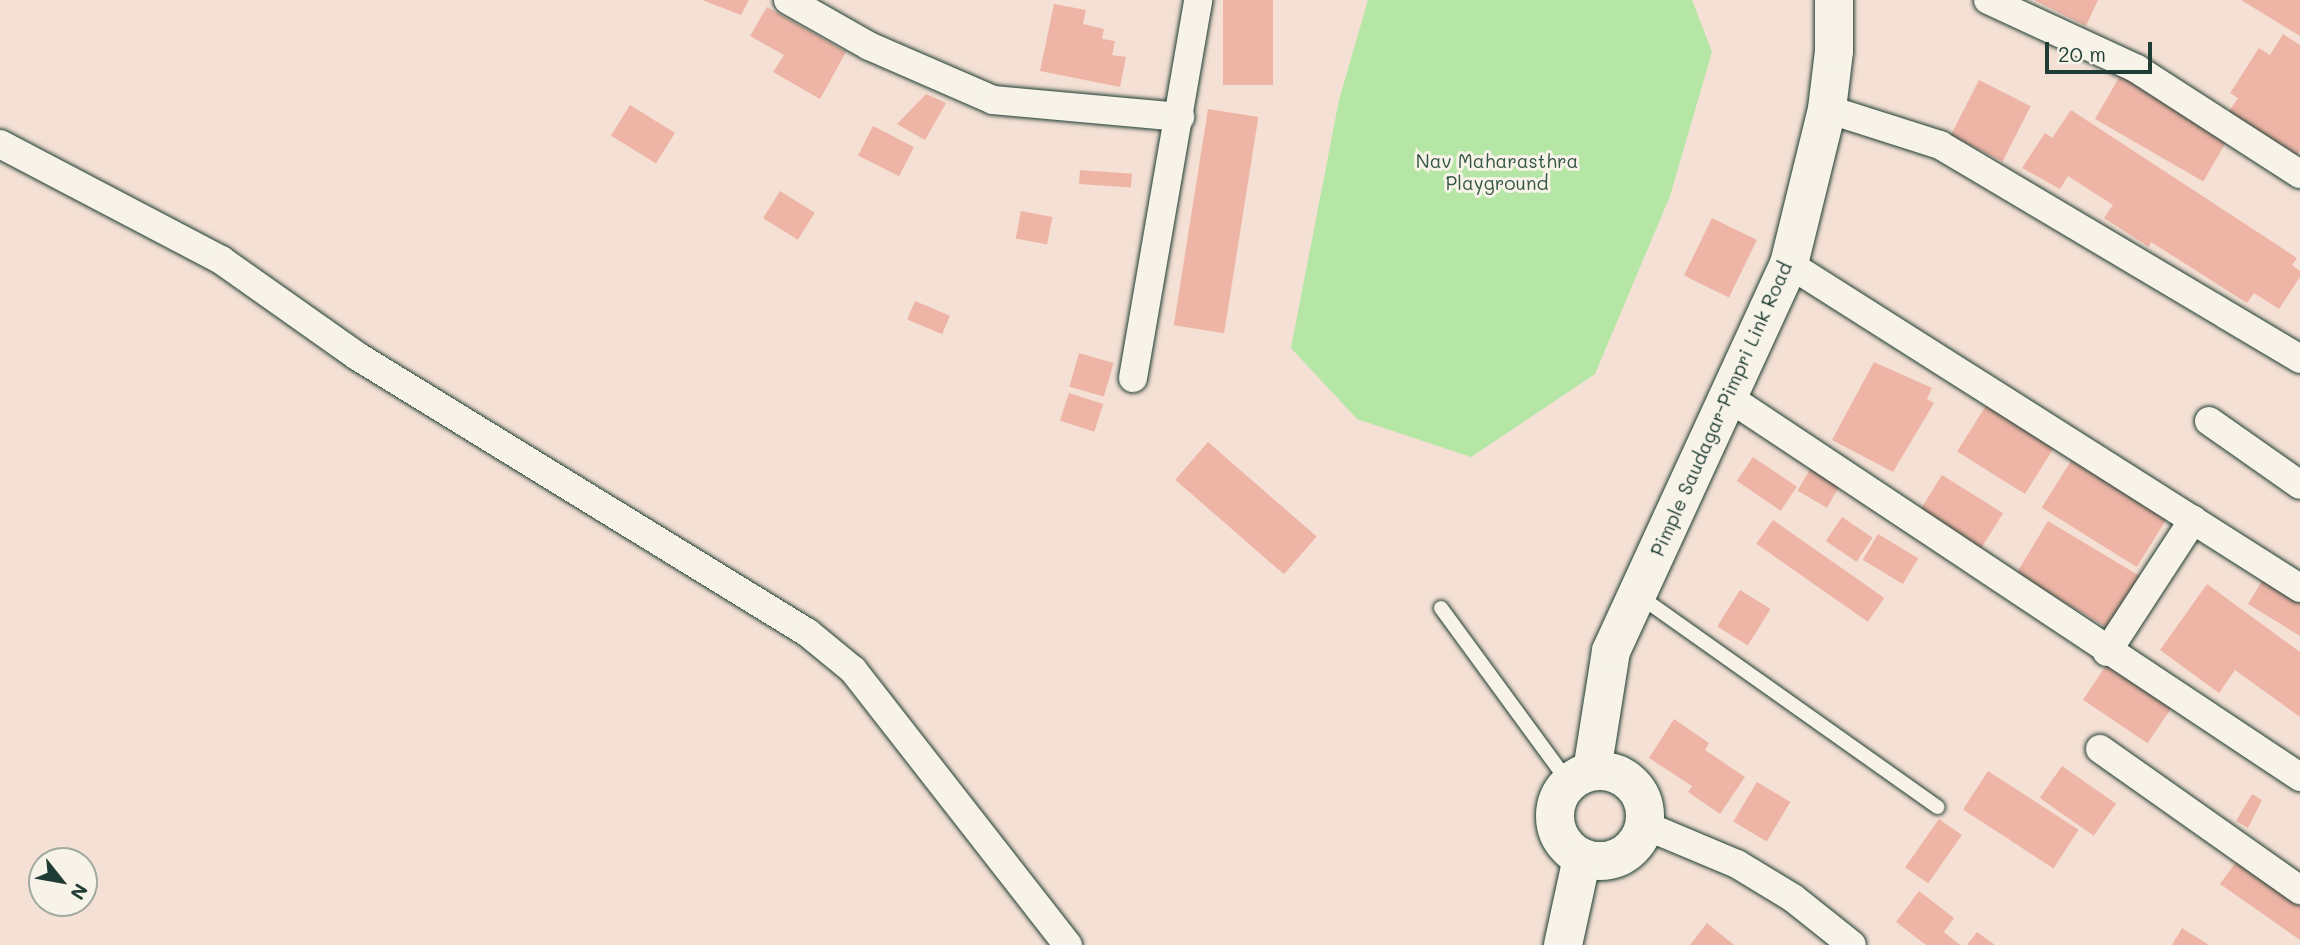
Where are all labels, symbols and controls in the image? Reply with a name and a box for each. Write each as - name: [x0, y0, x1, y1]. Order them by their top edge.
- scale bar: [2048, 28, 2155, 72]
- text: 20 m: [2058, 40, 2106, 67]
- park label: Nav Maharasthra Playground: [1416, 150, 1578, 194]
- street label: Pimple Saudagar-Pimpri Link Road: [1646, 258, 1796, 560]
- north arrow: [28, 847, 98, 917]
- text: N: [65, 879, 94, 905]

